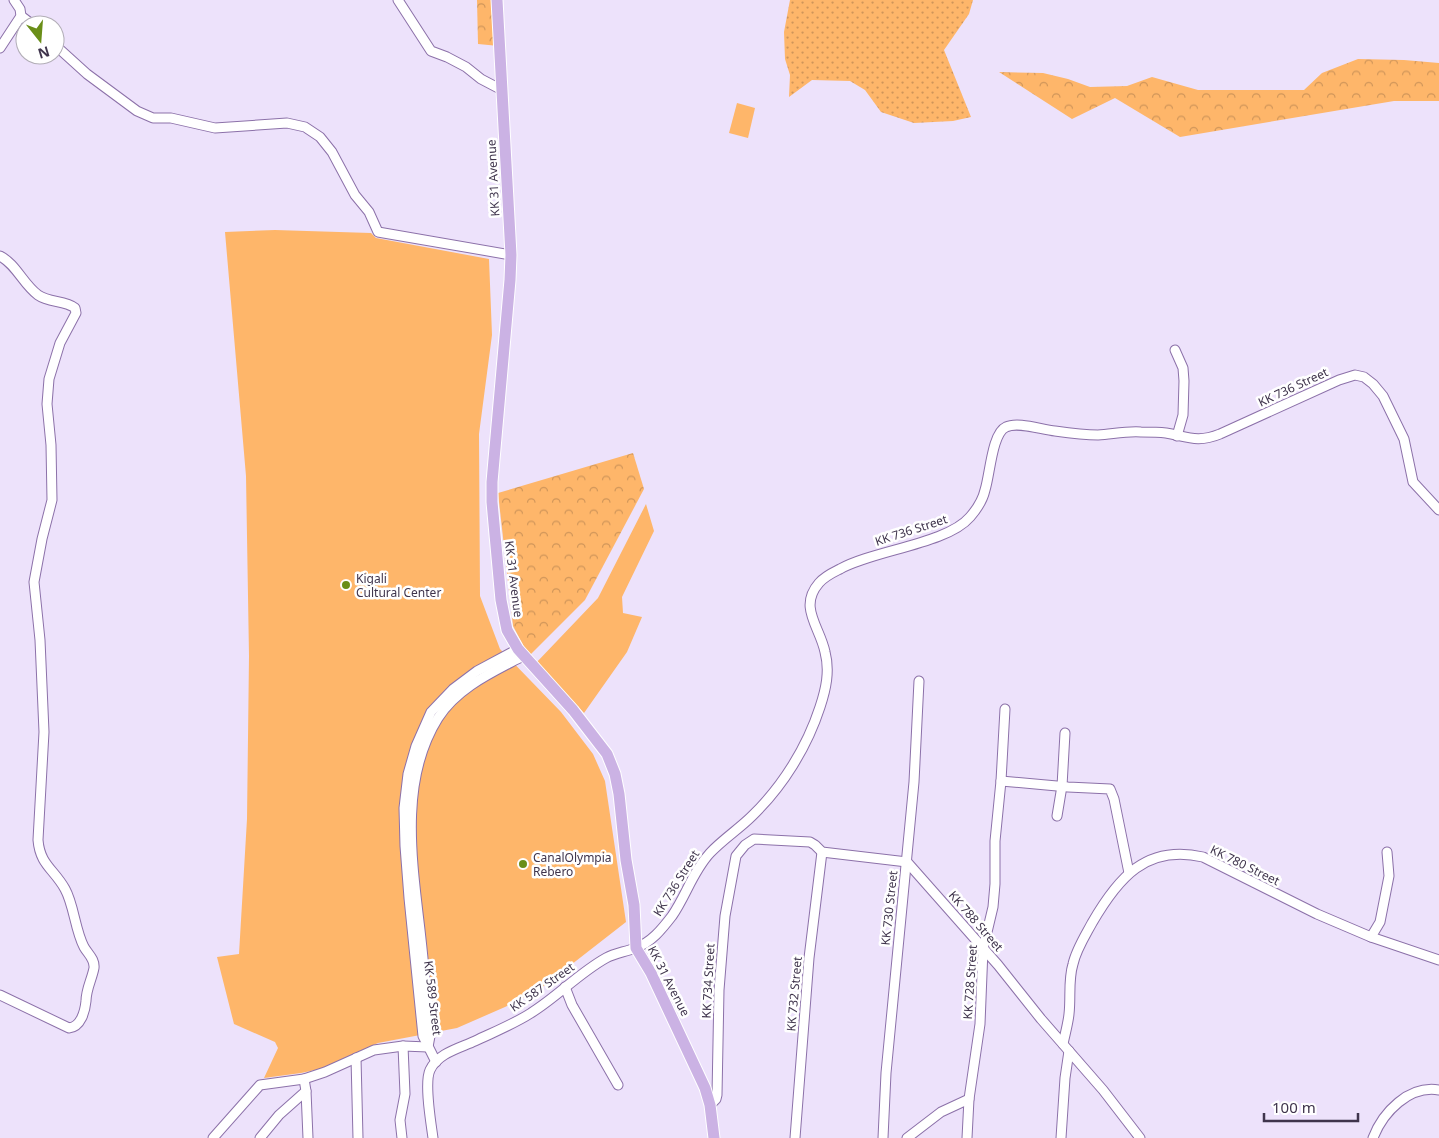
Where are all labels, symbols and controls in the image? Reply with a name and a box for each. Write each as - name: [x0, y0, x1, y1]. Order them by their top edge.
- north arrow: [15, 15, 65, 65]
- text: N: [36, 42, 52, 64]
- street label: KK 31 Avenue: [482, 139, 504, 217]
- street label: KK 736 Street: [1255, 363, 1331, 411]
- street label: KK 736 Street: [873, 510, 950, 550]
- street label: KK 31 Avenue: [501, 540, 527, 618]
- place label: Kigali Cultural Center: [356, 570, 441, 601]
- marker: Kigali Cultural Center: [340, 579, 352, 591]
- street label: KK 780 Street: [1207, 841, 1283, 889]
- street label: KK 736 Street: [649, 846, 703, 919]
- place label: CanalOlympia Rebero: [533, 849, 612, 880]
- marker: CanalOlympia Rebero: [517, 858, 529, 870]
- street label: KK 730 Street: [877, 869, 901, 946]
- street label: KK 788 Street: [945, 887, 1008, 955]
- street label: KK 734 Street: [698, 942, 718, 1019]
- street label: KK 31 Avenue: [644, 943, 694, 1019]
- street label: KK 728 Street: [959, 943, 981, 1020]
- street label: KK 732 Street: [782, 955, 806, 1032]
- street label: KK 587 Street: [506, 958, 578, 1016]
- street label: KK 589 Street: [420, 960, 446, 1037]
- scale bar: [1264, 1090, 1358, 1122]
- text: 100 m: [1272, 1097, 1316, 1117]

